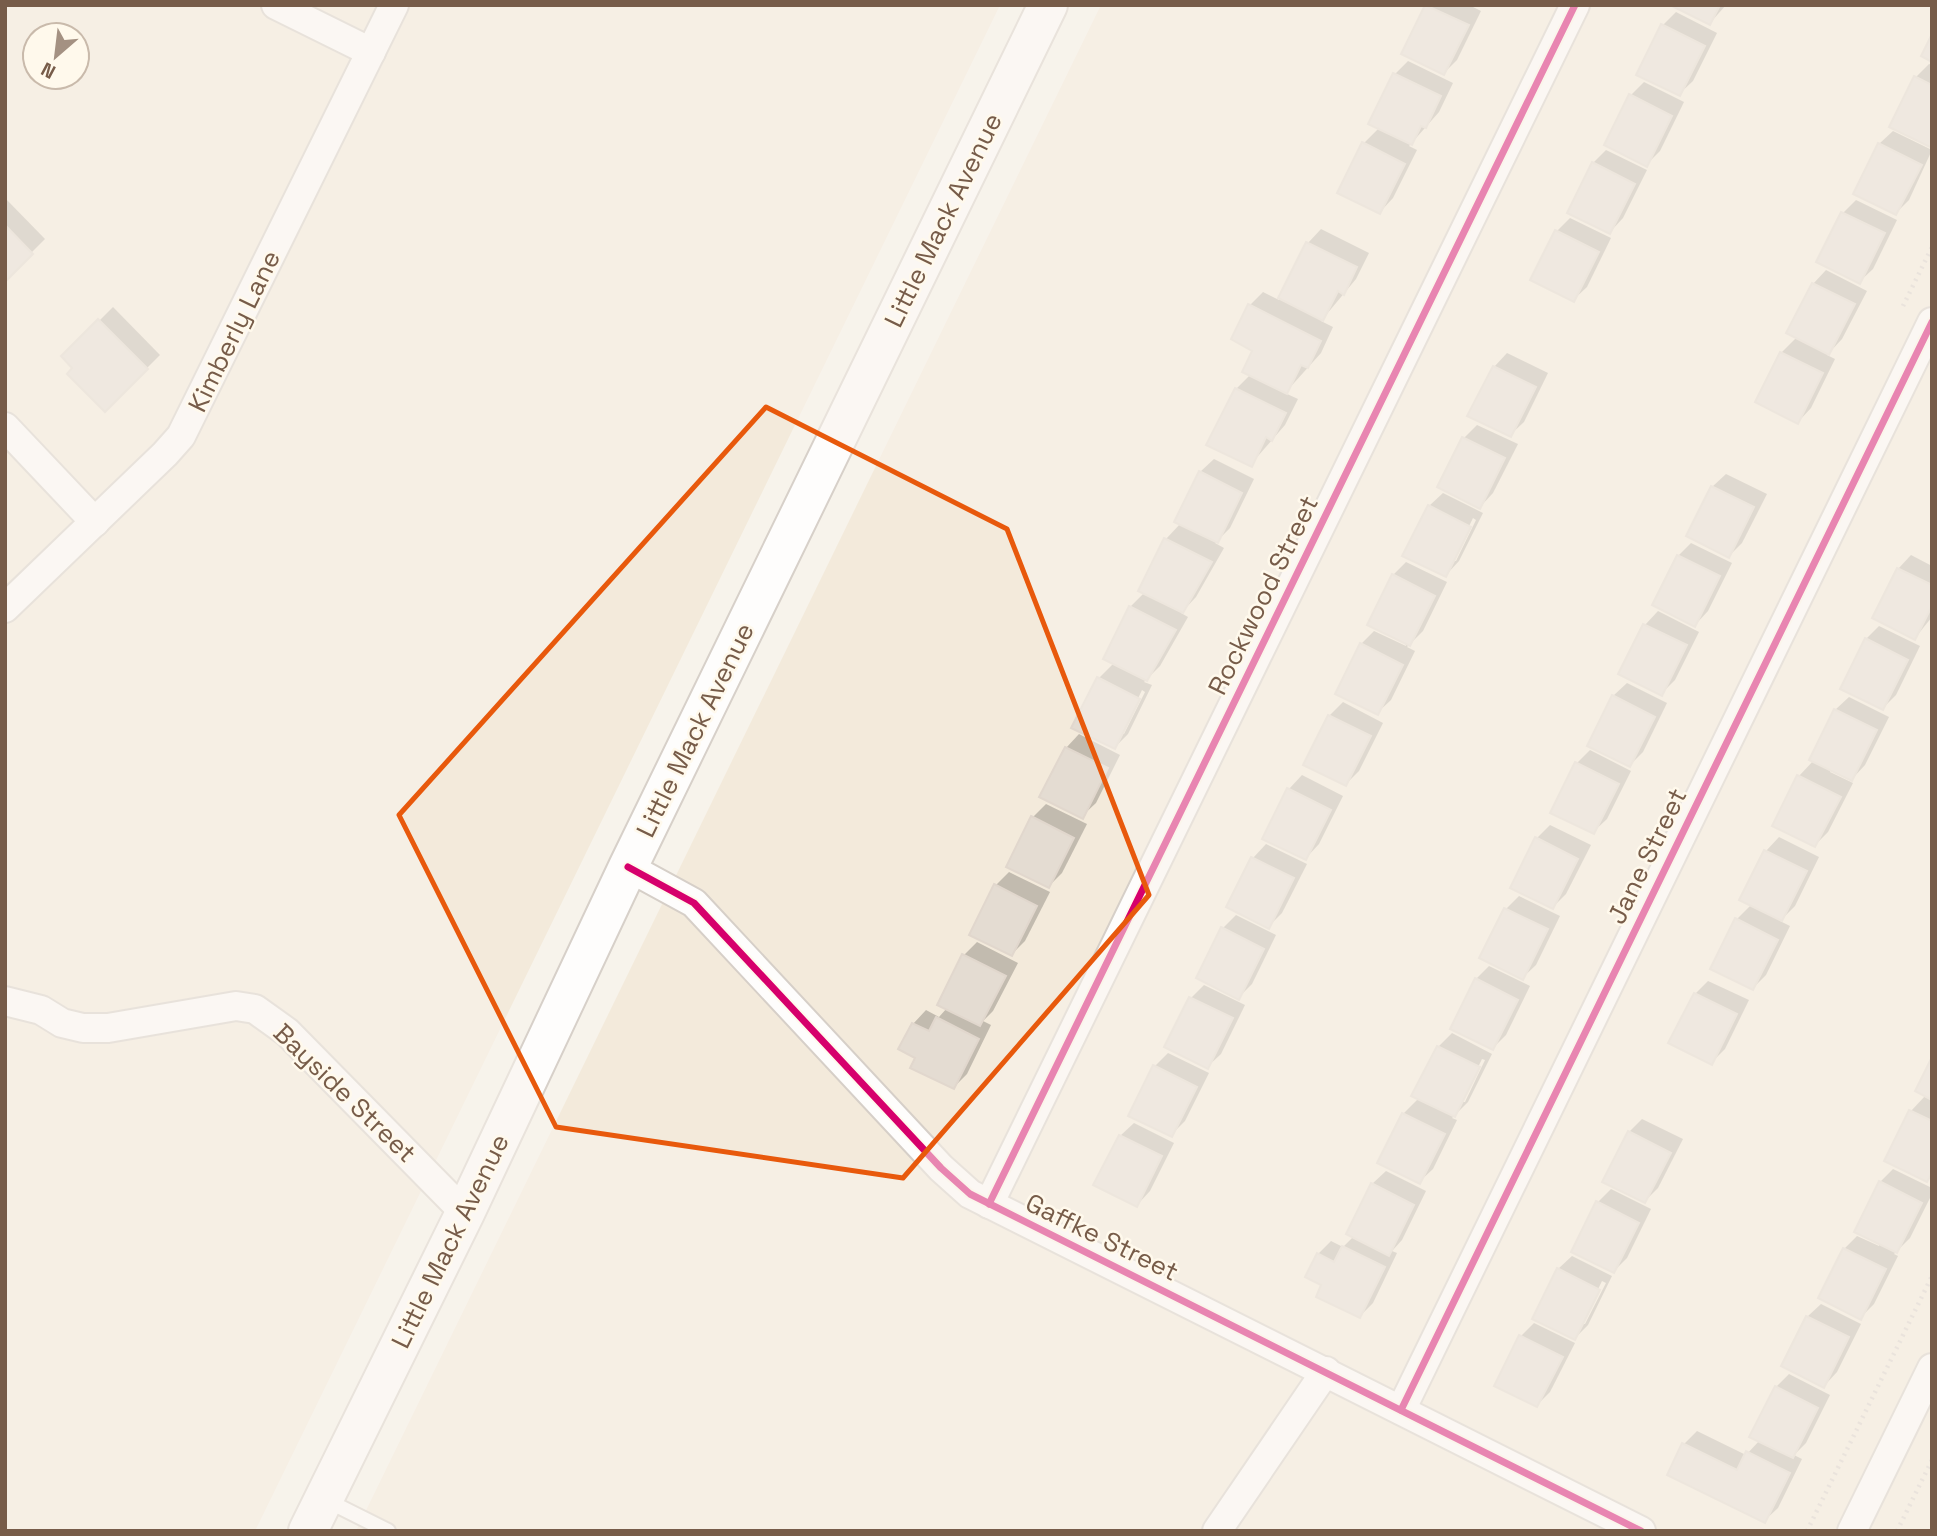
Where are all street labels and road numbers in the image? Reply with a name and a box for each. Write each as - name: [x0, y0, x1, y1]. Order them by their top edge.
- street label: Little Mack Avenue: [876, 107, 1010, 333]
- street label: Kimberly Lane: [180, 244, 288, 418]
- street label: Rockwood Street: [1200, 490, 1326, 700]
- street label: Little Mack Avenue: [628, 617, 762, 843]
- street label: Jane Street: [1599, 782, 1695, 930]
- street label: Bayside Street: [266, 1016, 424, 1170]
- street label: Little Mack Avenue: [383, 1128, 517, 1354]
- street label: Gaffke Street: [1020, 1185, 1184, 1289]

